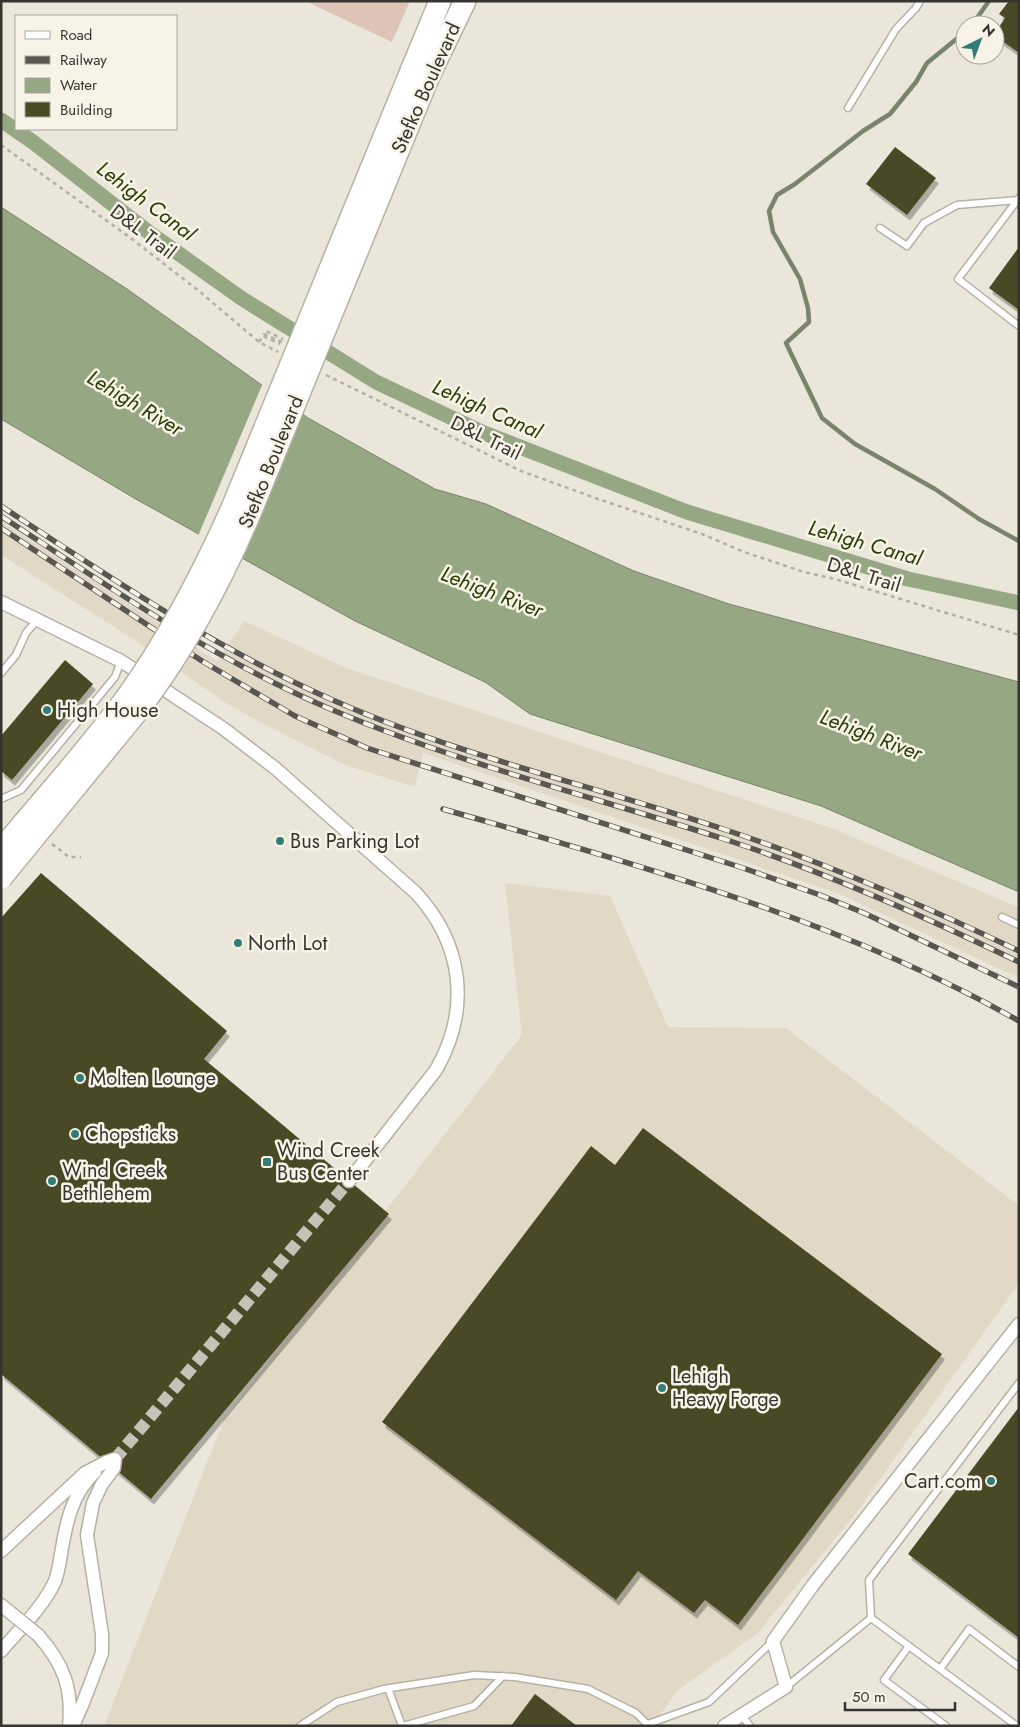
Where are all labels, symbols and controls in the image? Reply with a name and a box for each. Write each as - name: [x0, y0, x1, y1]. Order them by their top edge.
- legend: [15, 15, 178, 130]
- north arrow: [955, 15, 1005, 65]
- street label: Stefko Boulevard: [384, 18, 468, 158]
- text: N: [978, 19, 1000, 41]
- text: Road: [60, 24, 92, 46]
- text: Railway: [60, 49, 107, 71]
- text: Water: [60, 74, 98, 96]
- text: Building: [60, 99, 112, 121]
- water label: Lehigh Canal: [90, 154, 203, 249]
- street label: D&L Trail: [104, 198, 182, 266]
- water label: Lehigh River: [81, 363, 189, 444]
- water label: Lehigh Canal: [428, 372, 548, 447]
- street label: Stefko Boulevard: [231, 391, 311, 533]
- street label: D&L Trail: [445, 408, 527, 468]
- water label: Lehigh Canal: [805, 512, 927, 574]
- street label: D&L Trail: [823, 550, 905, 600]
- water label: Lehigh River: [437, 559, 548, 626]
- place label: High House: [57, 696, 158, 725]
- water label: Lehigh River: [816, 702, 927, 769]
- marker: High House: [41, 704, 53, 716]
- place label: Bus Parking Lot: [290, 827, 419, 856]
- marker: Bus Parking Lot: [274, 835, 286, 847]
- place label: North Lot: [248, 929, 327, 958]
- marker: North Lot: [232, 937, 244, 949]
- place label: Molten Lounge: [90, 1064, 216, 1093]
- marker: Molten Lounge: [74, 1072, 86, 1084]
- place label: Chopsticks: [85, 1120, 176, 1149]
- marker: Chopsticks: [69, 1128, 81, 1140]
- place label: Wind Creek Bus Center: [277, 1136, 380, 1188]
- place label: Wind Creek Bethlehem: [62, 1156, 165, 1208]
- marker: Wind Creek Bus Center: [261, 1156, 273, 1168]
- marker: Wind Creek Bethlehem: [46, 1175, 58, 1187]
- place label: Lehigh Heavy Forge: [672, 1362, 779, 1414]
- marker: Lehigh Heavy Forge: [656, 1382, 668, 1394]
- place label: Cart.com: [904, 1467, 981, 1496]
- marker: Cart.com: [985, 1475, 997, 1487]
- scale bar: [845, 1680, 955, 1712]
- text: 50 m: [852, 1686, 886, 1708]

